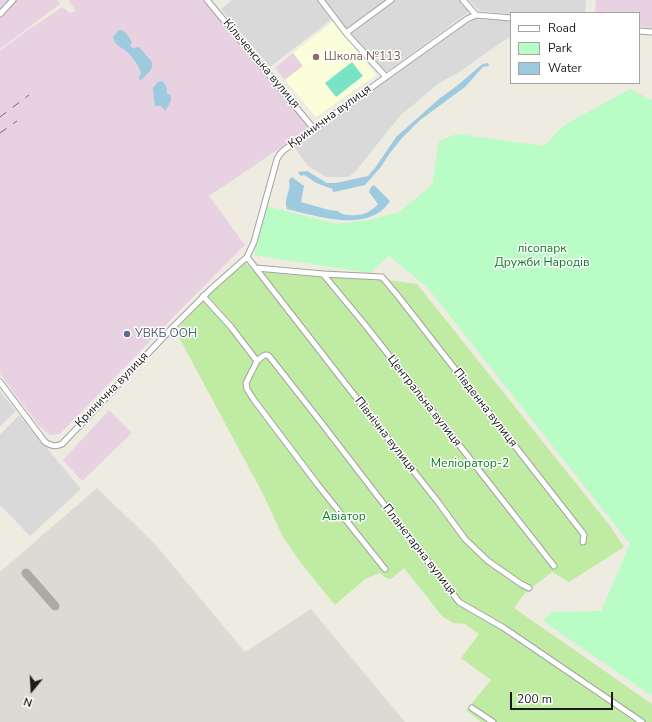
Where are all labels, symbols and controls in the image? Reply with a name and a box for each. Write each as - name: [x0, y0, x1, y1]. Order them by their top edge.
- legend: [510, 12, 640, 84]
- street label: Кільченська вулиця: [219, 16, 303, 112]
- text: Road: [548, 20, 576, 36]
- text: Park: [548, 40, 572, 56]
- place label: Школа №113: [324, 50, 401, 64]
- marker: Школа №113: [311, 52, 321, 62]
- text: Water: [548, 60, 582, 76]
- street label: Кринична вулиця: [286, 82, 374, 152]
- park label: лісопарк Дружби Народів: [494, 242, 590, 270]
- place label: УВКБ ООН: [135, 327, 197, 341]
- marker: УВКБ ООН: [122, 329, 132, 339]
- street label: Кринична вулиця: [72, 349, 152, 431]
- street label: Центральна вулиця: [384, 352, 464, 450]
- street label: Південна вулиця: [450, 366, 520, 450]
- street label: Північна вулиця: [351, 394, 419, 476]
- park label: Меліоратор-2: [431, 457, 509, 471]
- street label: Планетарна вулиця: [379, 502, 459, 598]
- park label: Авіатор: [322, 510, 366, 524]
- north arrow: [12, 670, 52, 710]
- scale bar: [512, 684, 615, 710]
- text: 200 m: [517, 691, 552, 707]
- text: N: [22, 693, 34, 710]

